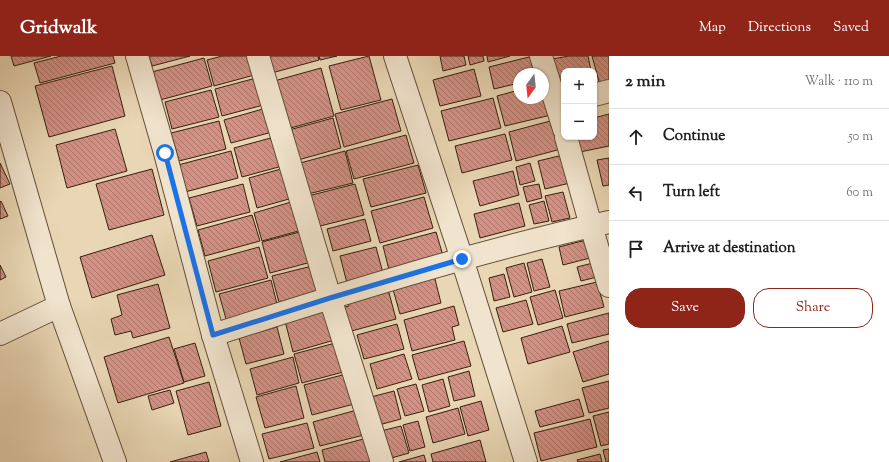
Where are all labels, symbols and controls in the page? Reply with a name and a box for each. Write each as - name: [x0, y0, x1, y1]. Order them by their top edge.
- text: Gridwalk: [20, 15, 97, 42]
- text: Map: [699, 18, 726, 38]
- text: Directions: [748, 18, 811, 38]
- text: Saved: [833, 18, 869, 38]
- north arrow: [513, 68, 549, 104]
- map controls: [561, 68, 597, 140]
- button: +: [561, 68, 597, 104]
- text: 2 min: [625, 70, 666, 94]
- text: Walk · 110 m: [805, 73, 873, 91]
- button: −: [561, 104, 597, 140]
- icon: ahead: [625, 126, 647, 148]
- text: Continue: [663, 126, 725, 147]
- text: 50 m: [848, 128, 873, 146]
- route start: [156, 144, 174, 162]
- icon: left: [625, 182, 647, 204]
- text: Turn left: [663, 182, 720, 203]
- text: 60 m: [846, 184, 873, 202]
- icon: arrive: [625, 238, 647, 260]
- text: Arrive at destination: [663, 238, 796, 259]
- route end: [453, 250, 471, 268]
- button: Save: [625, 288, 745, 328]
- button: Share: [753, 288, 873, 328]

